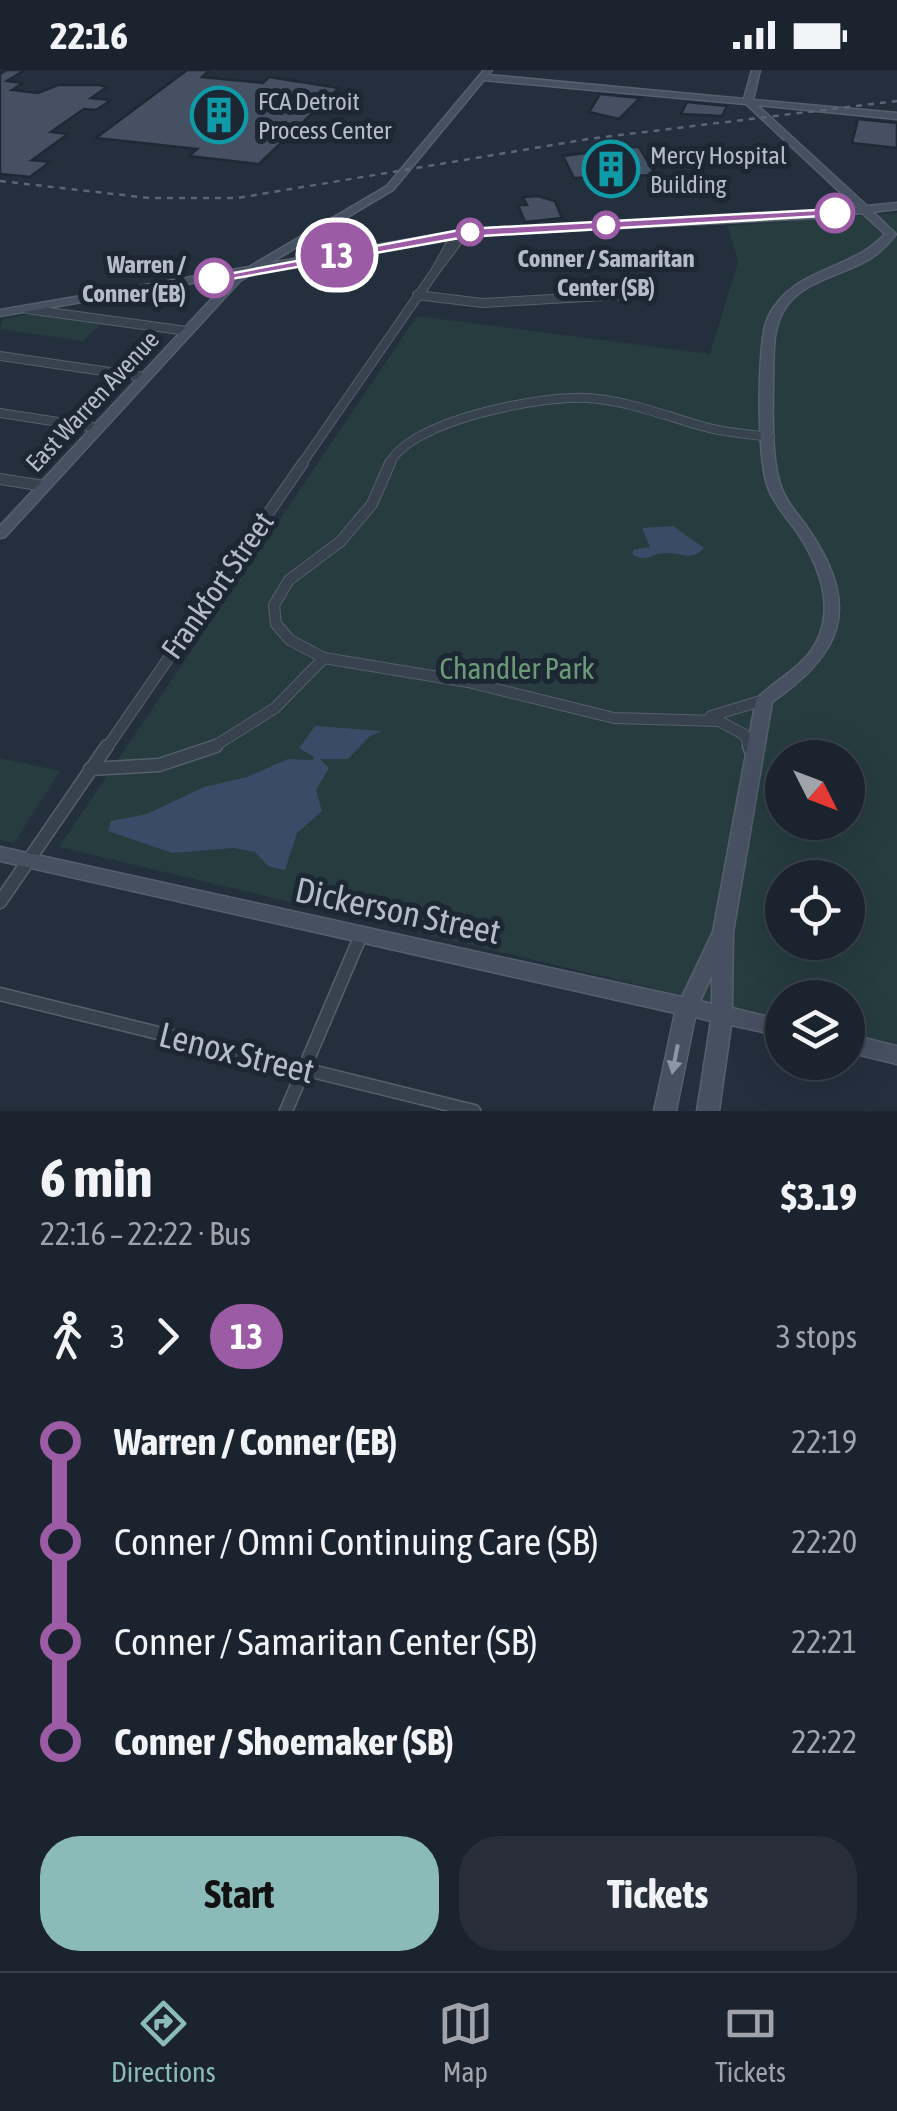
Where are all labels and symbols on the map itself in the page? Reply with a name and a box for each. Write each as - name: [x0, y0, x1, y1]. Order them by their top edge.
- building icon: FCA Detroit Process Center: [189, 85, 249, 145]
- place label: FCA Detroit Process Center: [258, 87, 392, 144]
- building icon: Mercy Hospital Building: [581, 139, 641, 199]
- place label: Mercy Hospital Building: [650, 141, 787, 198]
- unlabelled marker: [816, 194, 854, 232]
- marker: Conner / Samaritan Center (SB): [593, 212, 619, 238]
- unlabelled marker: [457, 219, 483, 245]
- line badge: 13: [292, 222, 382, 288]
- place label: Conner / Samaritan Center (SB): [517, 244, 695, 301]
- place label: Warren / Conner (EB): [82, 250, 187, 307]
- marker: Warren / Conner (EB): [195, 259, 233, 297]
- street label: East Warren Avenue: [20, 325, 164, 477]
- street label: Frankfort Street: [154, 505, 280, 665]
- park label: Chandler Park: [439, 651, 595, 685]
- north arrow: [765, 740, 865, 840]
- street label: Dickerson Street: [292, 869, 504, 951]
- street label: Lenox Street: [155, 1013, 319, 1091]
- one-way arrow: [667, 1044, 683, 1075]

